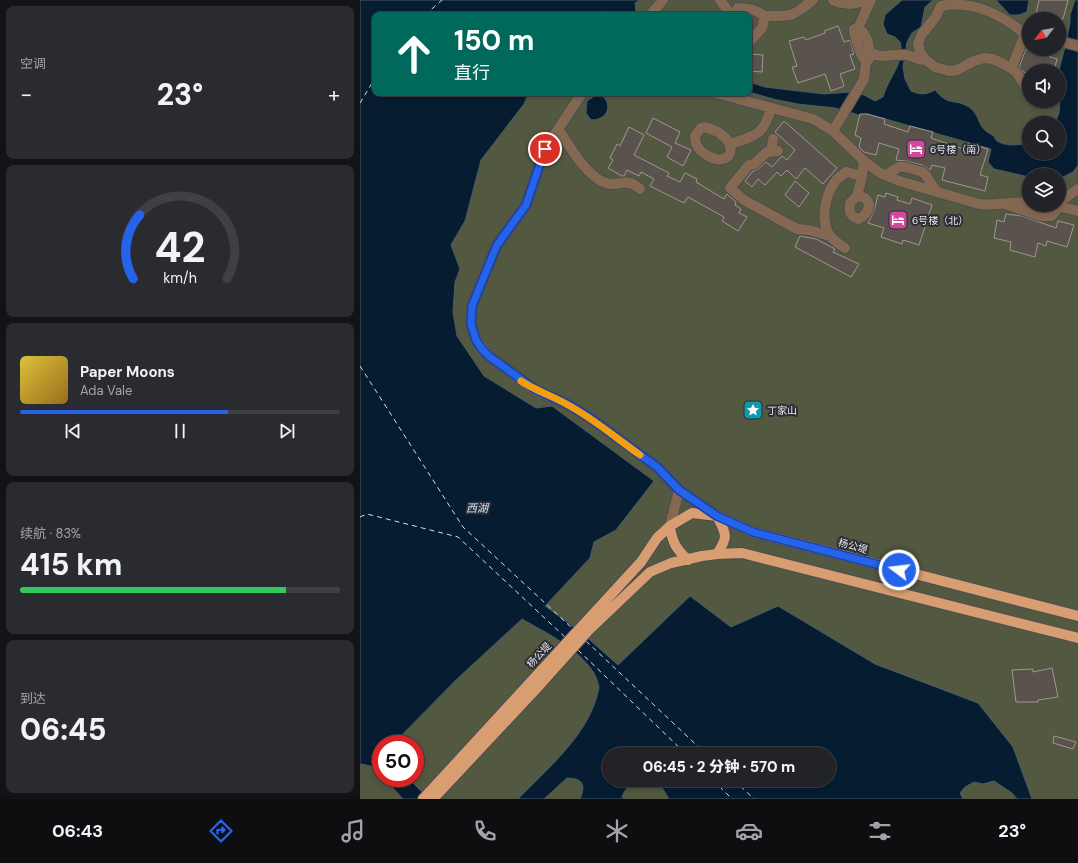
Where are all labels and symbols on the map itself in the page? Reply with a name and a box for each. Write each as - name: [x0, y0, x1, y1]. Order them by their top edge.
- north arrow: [1022, 12, 1066, 56]
- pin: [528, 132, 562, 166]
- hotel icon: 6号楼（南）: [905, 138, 927, 160]
- place label: 6号楼（南）: [930, 143, 986, 156]
- hotel icon: 6号楼（北）: [887, 209, 909, 231]
- place label: 6号楼（北）: [912, 214, 968, 227]
- place icon: 丁家山: [742, 399, 764, 421]
- place label: 丁家山: [767, 404, 797, 417]
- water label: 西湖: [466, 501, 490, 515]
- street label: 杨公堤: [837, 536, 869, 556]
- position arrow: [878, 549, 920, 591]
- street label: 杨公堤: [524, 640, 554, 670]
- speed limit sign: 50: [372, 735, 424, 787]

